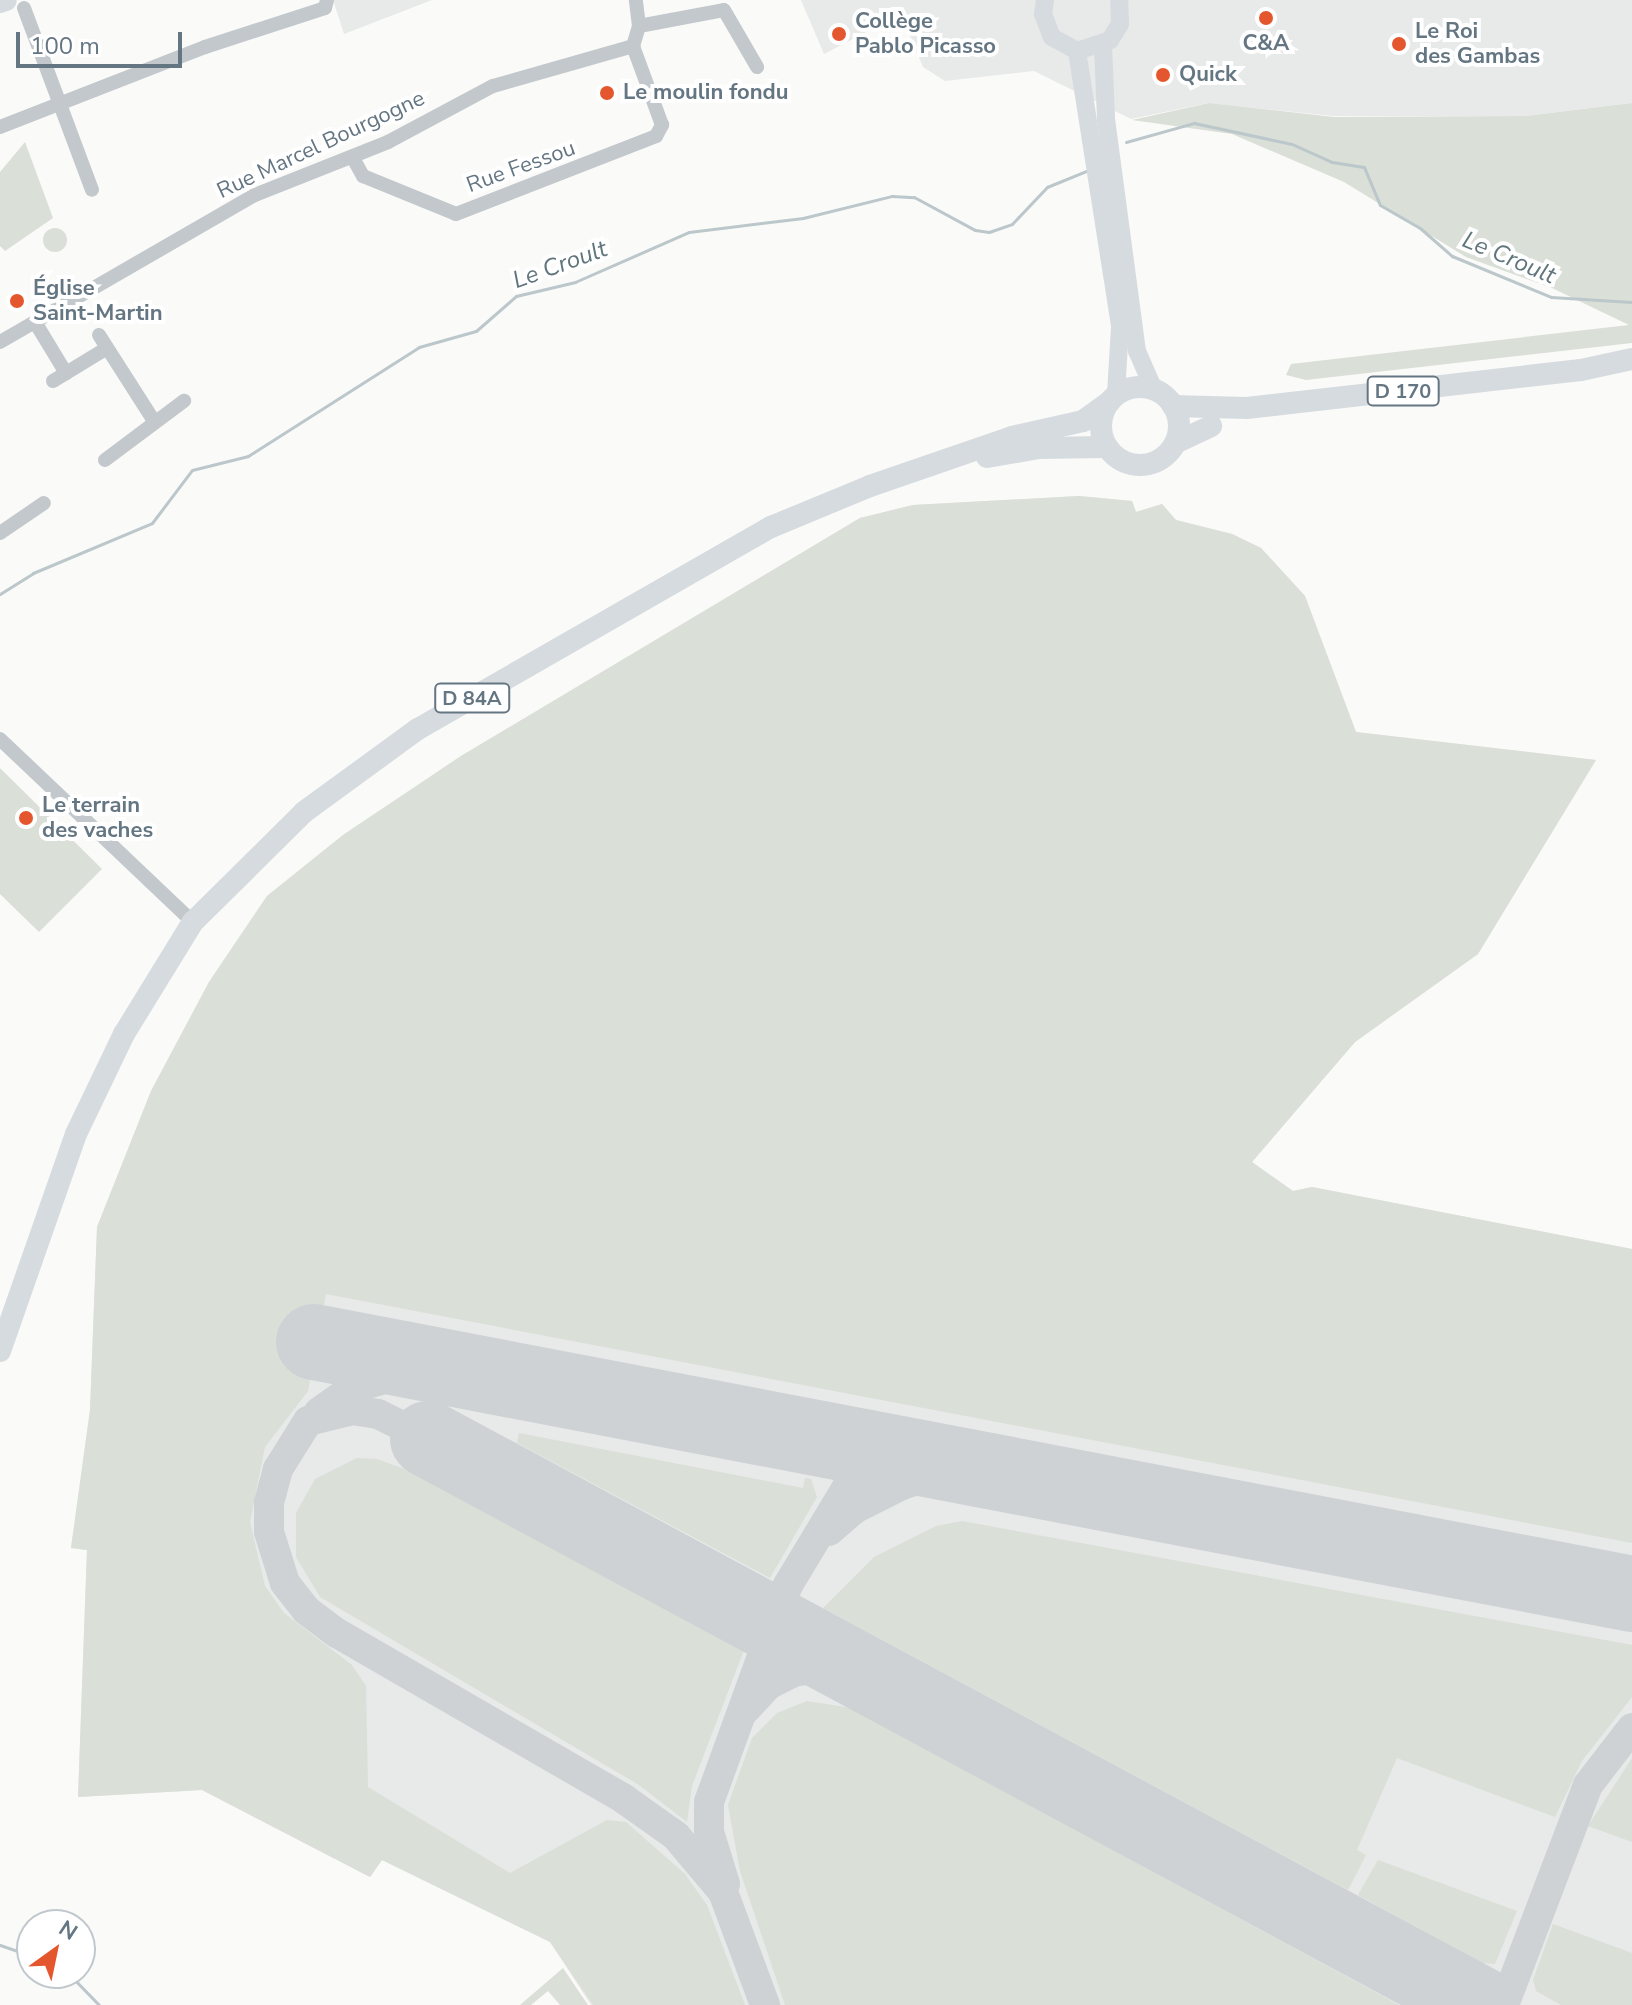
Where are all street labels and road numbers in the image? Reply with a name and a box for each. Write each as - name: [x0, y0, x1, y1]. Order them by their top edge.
- street label: Rue Marcel Bourgogne: [213, 85, 429, 205]
- street label: Rue Fessou: [463, 135, 579, 199]
- road number: D 170: [1365, 375, 1441, 407]
- road number: D 84A: [434, 682, 510, 714]

